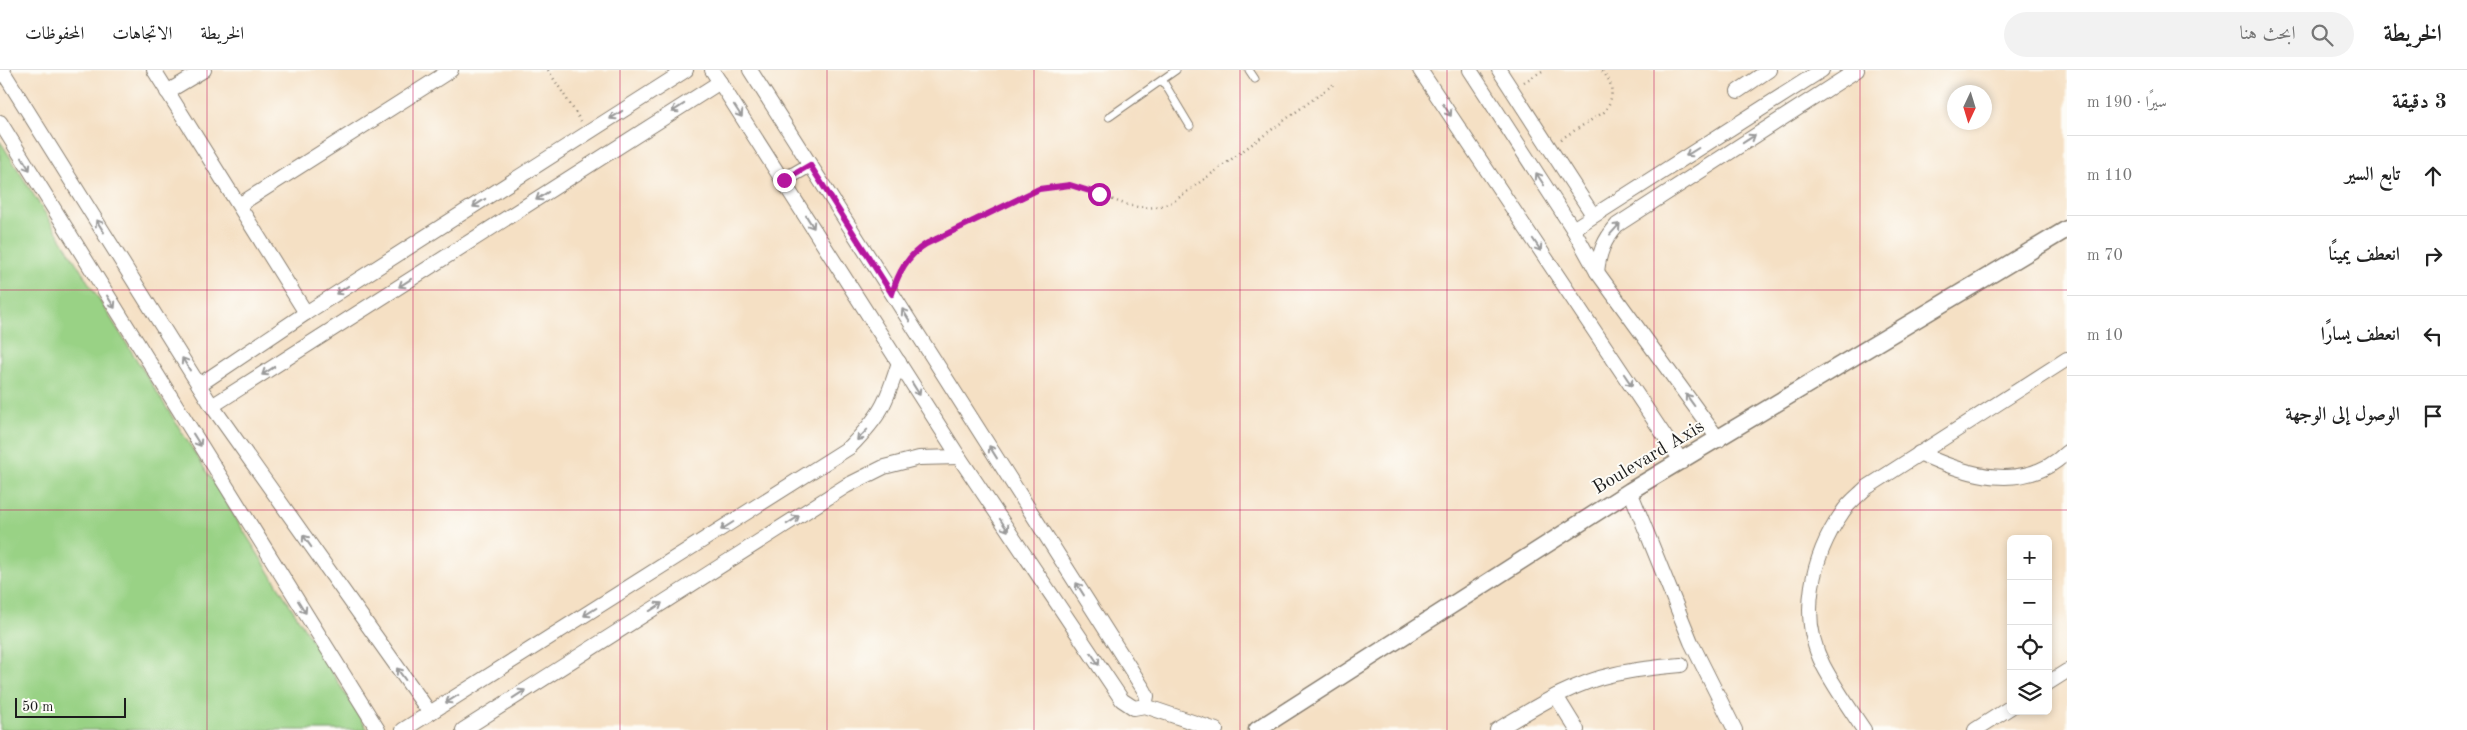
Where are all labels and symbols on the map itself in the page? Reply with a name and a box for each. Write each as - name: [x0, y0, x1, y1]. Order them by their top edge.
- north arrow: [1947, 85, 1992, 130]
- one-way arrow: [1442, 103, 1452, 117]
- one-way arrow: [672, 104, 686, 114]
- one-way arrow: [733, 104, 744, 118]
- one-way arrow: [609, 110, 623, 120]
- one-way arrow: [1742, 133, 1756, 143]
- one-way arrow: [1685, 148, 1699, 158]
- one-way arrow: [21, 156, 31, 170]
- route end: [773, 169, 796, 192]
- one-way arrow: [1535, 172, 1546, 186]
- route start: [1088, 183, 1111, 206]
- one-way arrow: [535, 191, 549, 201]
- one-way arrow: [472, 197, 486, 208]
- one-way arrow: [806, 214, 816, 228]
- one-way arrow: [94, 220, 104, 234]
- one-way arrow: [1609, 222, 1620, 235]
- one-way arrow: [1532, 238, 1542, 252]
- one-way arrow: [398, 279, 412, 289]
- one-way arrow: [335, 285, 349, 296]
- one-way arrow: [107, 294, 117, 308]
- one-way arrow: [900, 309, 910, 323]
- one-way arrow: [180, 357, 190, 371]
- one-way arrow: [261, 366, 275, 376]
- one-way arrow: [1623, 373, 1633, 387]
- one-way arrow: [911, 381, 921, 395]
- one-way arrow: [1685, 393, 1695, 407]
- street label: Boulevard Axis: [1590, 417, 1708, 499]
- one-way arrow: [856, 429, 868, 442]
- one-way arrow: [192, 433, 202, 447]
- one-way arrow: [988, 446, 998, 460]
- one-way arrow: [785, 514, 799, 524]
- one-way arrow: [1000, 517, 1010, 531]
- one-way arrow: [720, 520, 734, 531]
- one-way arrow: [302, 534, 312, 548]
- one-way arrow: [1075, 583, 1085, 597]
- one-way arrow: [297, 600, 307, 614]
- one-way arrow: [648, 602, 662, 612]
- one-way arrow: [583, 608, 597, 618]
- one-way arrow: [1090, 652, 1100, 666]
- one-way arrow: [396, 667, 406, 681]
- one-way arrow: [511, 689, 525, 699]
- one-way arrow: [446, 694, 460, 704]
- scale bar: [15, 695, 126, 718]

